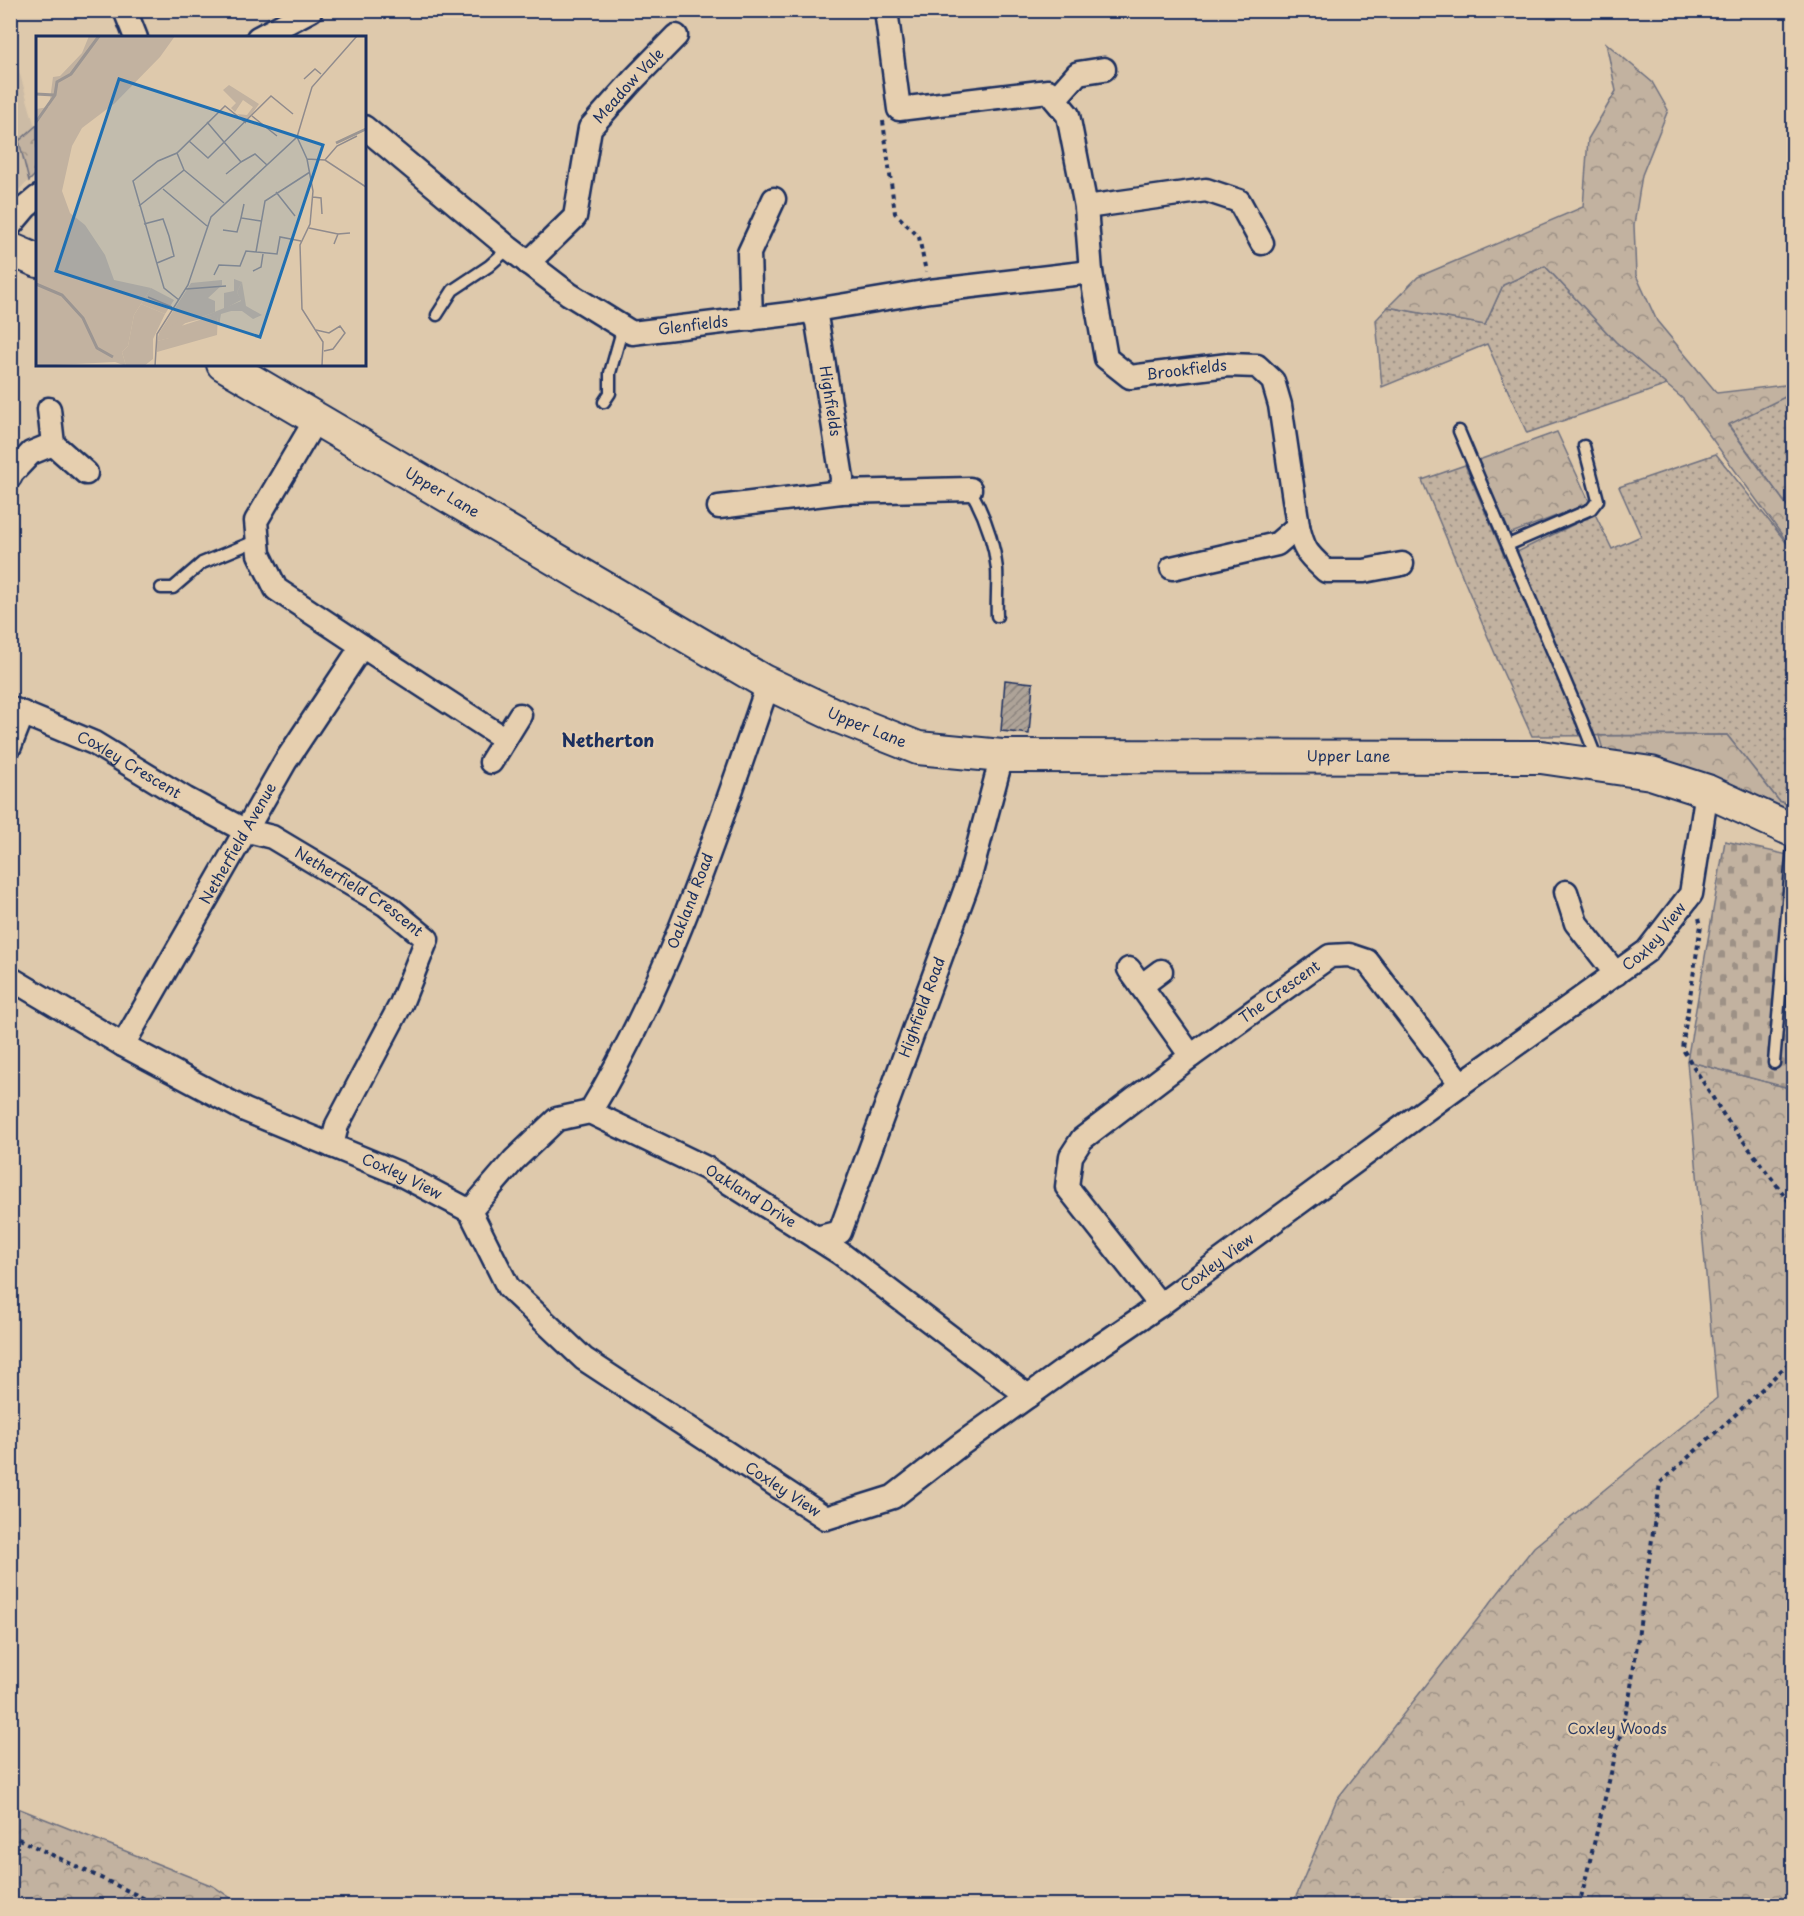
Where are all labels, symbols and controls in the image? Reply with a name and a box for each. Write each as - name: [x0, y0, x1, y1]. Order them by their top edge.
- inset map: [36, 36, 366, 366]
- street label: Meadow Vale: [587, 42, 668, 128]
- street label: Glenfields: [657, 308, 729, 340]
- street label: Brookfields: [1145, 352, 1228, 385]
- street label: Highfields: [815, 364, 848, 438]
- street label: Upper Lane: [401, 460, 485, 522]
- street label: Upper Lane: [824, 700, 910, 752]
- street label: Coxley Crescent: [74, 724, 186, 803]
- district label: Netherton: [562, 726, 654, 753]
- street label: Upper Lane: [1307, 744, 1390, 767]
- street label: Netherfield Avenue: [193, 778, 281, 908]
- street label: Netherfield Crescent: [291, 840, 429, 941]
- street label: Oakland Road: [660, 849, 718, 952]
- street label: Coxley View: [1616, 897, 1691, 976]
- street label: Highfield Road: [892, 953, 950, 1060]
- street label: The Crescent: [1233, 954, 1324, 1028]
- street label: Coxley View: [359, 1146, 447, 1205]
- street label: Oakland Drive: [701, 1157, 801, 1233]
- street label: Coxley View: [1175, 1227, 1258, 1297]
- street label: Coxley View: [741, 1455, 826, 1522]
- park label: Coxley Woods: [1567, 1716, 1667, 1739]

